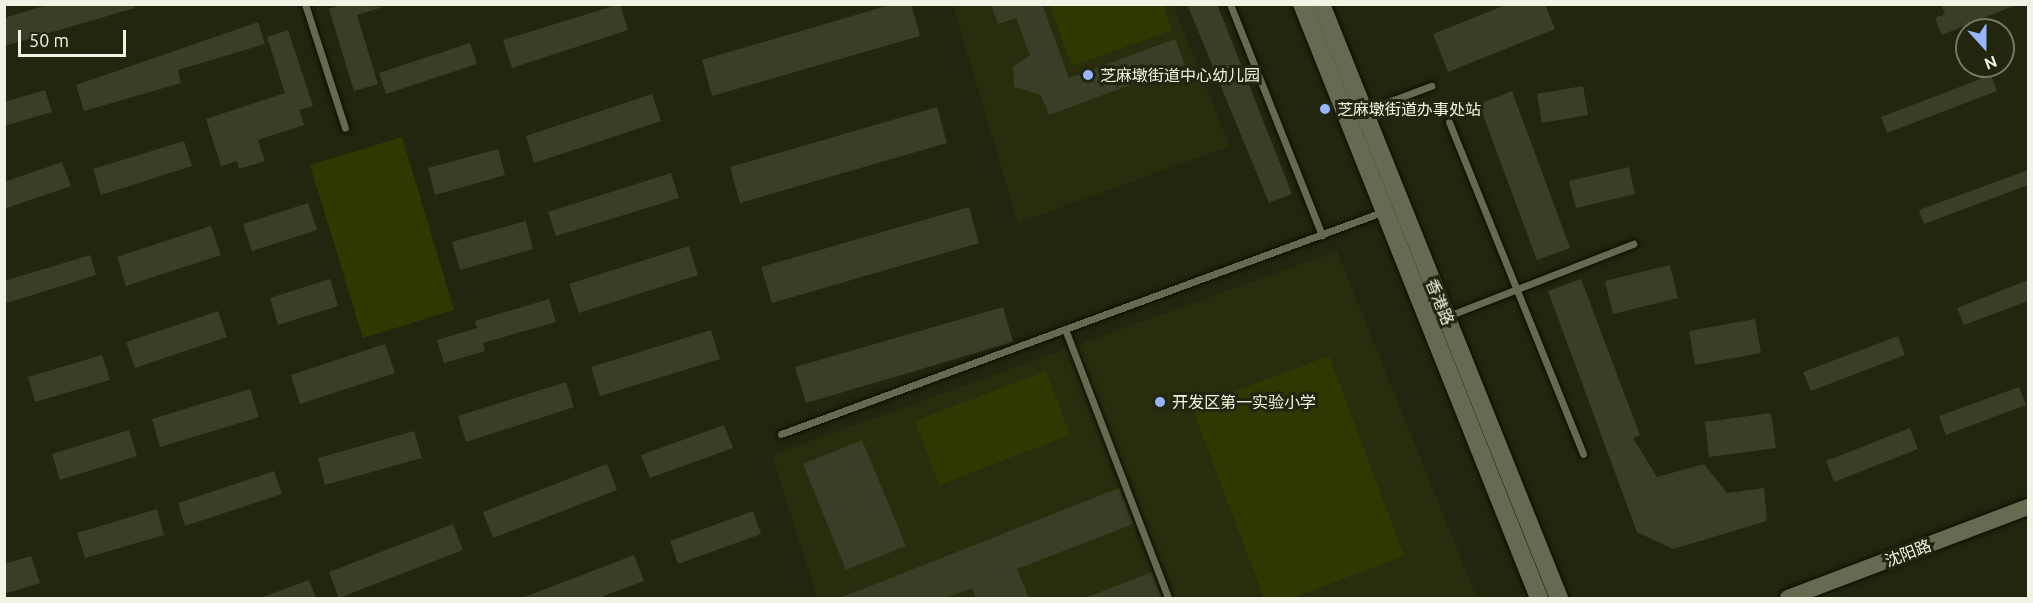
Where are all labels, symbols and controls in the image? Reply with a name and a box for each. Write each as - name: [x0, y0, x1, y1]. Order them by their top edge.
- scale bar: [21, 18, 129, 56]
- north arrow: [1955, 18, 2015, 78]
- text: 50 m: [29, 30, 69, 50]
- text: N: [1982, 52, 2000, 73]
- place label: 芝麻墩街道中心幼儿园: [1100, 65, 1260, 85]
- marker: 芝麻墩街道中心幼儿园: [1081, 68, 1095, 82]
- place label: 芝麻墩街道办事处站: [1337, 99, 1481, 119]
- marker: 芝麻墩街道办事处站: [1318, 102, 1332, 116]
- street label: 香港路: [1422, 276, 1458, 328]
- place label: 开发区第一实验小学: [1172, 392, 1316, 412]
- marker: 开发区第一实验小学: [1153, 395, 1167, 409]
- street label: 沈阳路: [1882, 535, 1934, 571]

